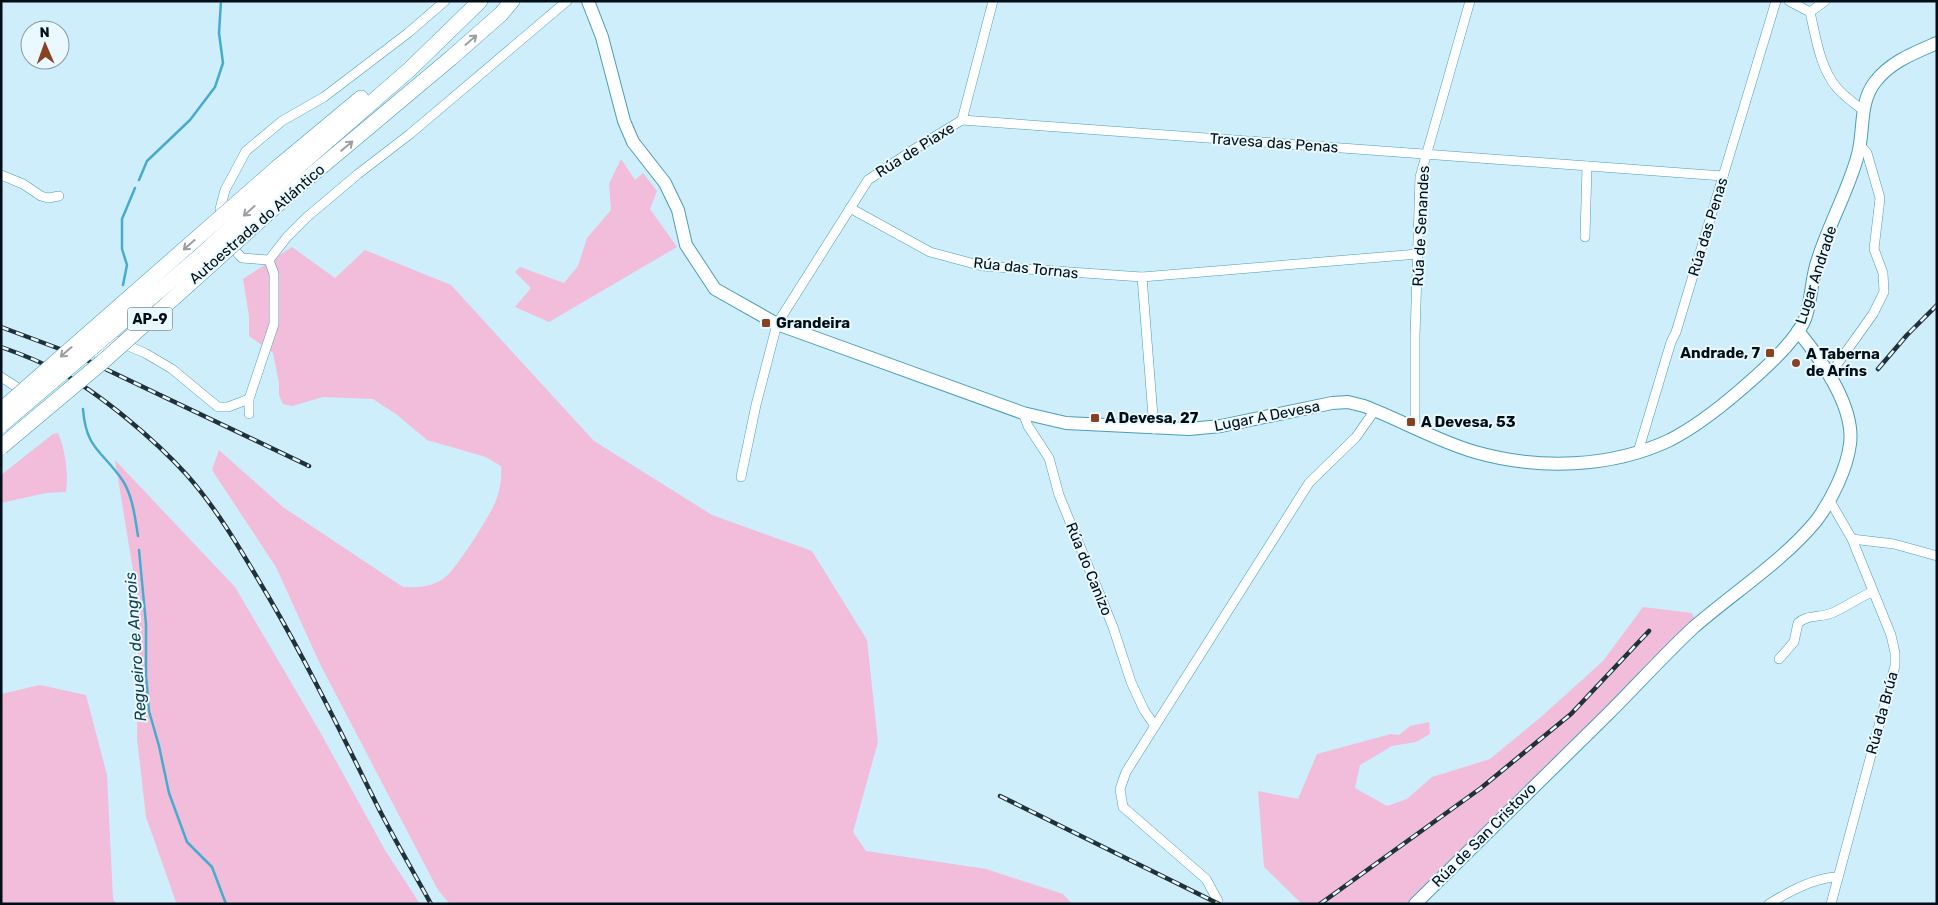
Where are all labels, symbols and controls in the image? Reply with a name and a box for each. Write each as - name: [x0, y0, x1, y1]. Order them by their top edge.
- north arrow: [20, 20, 70, 70]
- text: N: [39, 24, 50, 41]
- one-way arrow: [464, 35, 477, 46]
- street label: Rúa de Piaxe: [872, 119, 958, 181]
- street label: Travesa das Penas: [1209, 130, 1339, 156]
- one-way arrow: [340, 140, 353, 151]
- street label: Autoestrada do Atlántico: [186, 160, 328, 288]
- street label: Rúa de Senandes: [1409, 165, 1433, 287]
- street label: Rúa das Penas: [1684, 175, 1732, 279]
- one-way arrow: [243, 205, 256, 216]
- street label: Lugar Andrade: [1792, 224, 1840, 326]
- one-way arrow: [182, 239, 195, 251]
- street label: Rúa das Tornas: [973, 254, 1080, 283]
- road number: AP-9: [128, 308, 172, 330]
- place label: Grandeira: [776, 314, 850, 332]
- marker: Grandeira: [760, 317, 772, 329]
- place label: Andrade, 7: [1680, 344, 1760, 362]
- place label: A Taberna de Aríns: [1806, 345, 1880, 380]
- one-way arrow: [60, 346, 73, 358]
- marker: Andrade, 7: [1764, 347, 1776, 359]
- marker: A Taberna de Aríns: [1790, 357, 1802, 369]
- street label: Lugar A Devesa: [1213, 397, 1321, 435]
- place label: A Devesa, 27: [1105, 409, 1199, 427]
- marker: A Devesa, 27: [1089, 412, 1101, 424]
- place label: A Devesa, 53: [1421, 413, 1516, 431]
- marker: A Devesa, 53: [1405, 416, 1417, 428]
- street label: Rúa do Canizo: [1062, 520, 1116, 618]
- water label: Regueiro de Angrois: [121, 572, 150, 722]
- street label: Rúa da Brúa: [1862, 670, 1902, 756]
- street label: Rúa de San Cristovo: [1428, 779, 1540, 891]

